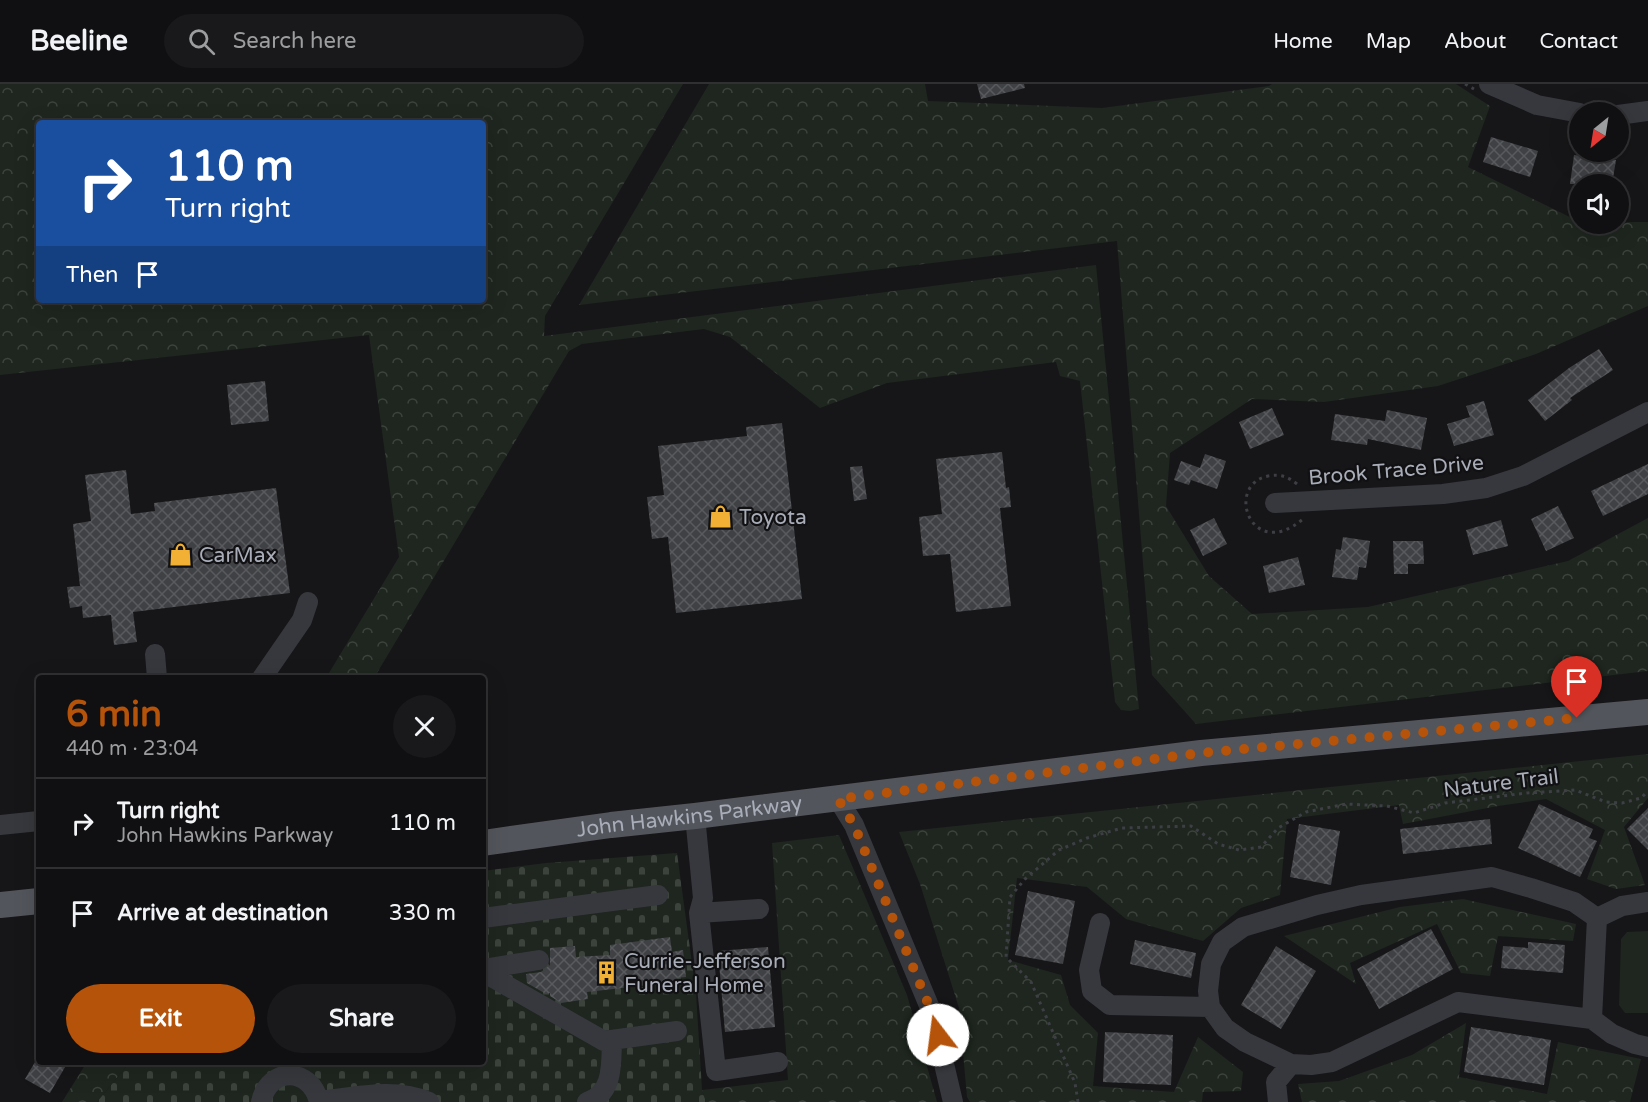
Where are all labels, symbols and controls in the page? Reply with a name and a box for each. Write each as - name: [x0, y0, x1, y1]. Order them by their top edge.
- search box: [164, 14, 584, 68]
- text: Beeline: [30, 24, 128, 58]
- icon: search: [185, 25, 218, 58]
- text: Search here: [233, 28, 357, 54]
- text: Home: [1273, 29, 1333, 54]
- text: Map: [1366, 29, 1411, 54]
- text: About: [1444, 29, 1506, 54]
- text: Contact: [1539, 29, 1618, 54]
- north arrow: [1569, 102, 1629, 162]
- map controls: [1569, 102, 1629, 234]
- text: 110 m: [165, 141, 294, 192]
- icon: right: [66, 144, 144, 222]
- button: sound: [1569, 174, 1629, 234]
- text: Turn right: [165, 192, 291, 225]
- icon: arrive: [131, 258, 164, 291]
- text: Then: [66, 262, 119, 288]
- street label: Brook Trace Drive: [1307, 450, 1485, 491]
- shop icon: Toyota: [708, 504, 734, 530]
- place label: Toyota: [739, 505, 807, 530]
- shop icon: CarMax: [168, 542, 194, 568]
- place label: CarMax: [199, 543, 277, 568]
- pin: [1551, 656, 1602, 718]
- icon: arrive: [1560, 665, 1593, 698]
- text: 6 min: [66, 693, 162, 736]
- button: close: [393, 695, 456, 758]
- text: 440 m · 23:04: [66, 737, 198, 761]
- street label: Nature Trail: [1442, 764, 1560, 803]
- street label: John Hawkins Parkway: [575, 791, 804, 843]
- text: Turn right: [117, 798, 219, 824]
- icon: right: [66, 807, 99, 840]
- text: 110 m: [389, 810, 456, 836]
- text: John Hawkins Parkway: [117, 824, 333, 848]
- icon: arrive: [66, 897, 99, 930]
- text: Arrive at destination: [117, 900, 328, 926]
- text: 330 m: [389, 900, 456, 926]
- place label: Currie-Jefferson Funeral Home: [624, 949, 786, 998]
- building icon: Currie-Jefferson Funeral Home: [593, 960, 619, 986]
- button: Exit: [66, 984, 255, 1053]
- button: Share: [267, 984, 456, 1053]
- position arrow: [906, 1003, 970, 1067]

